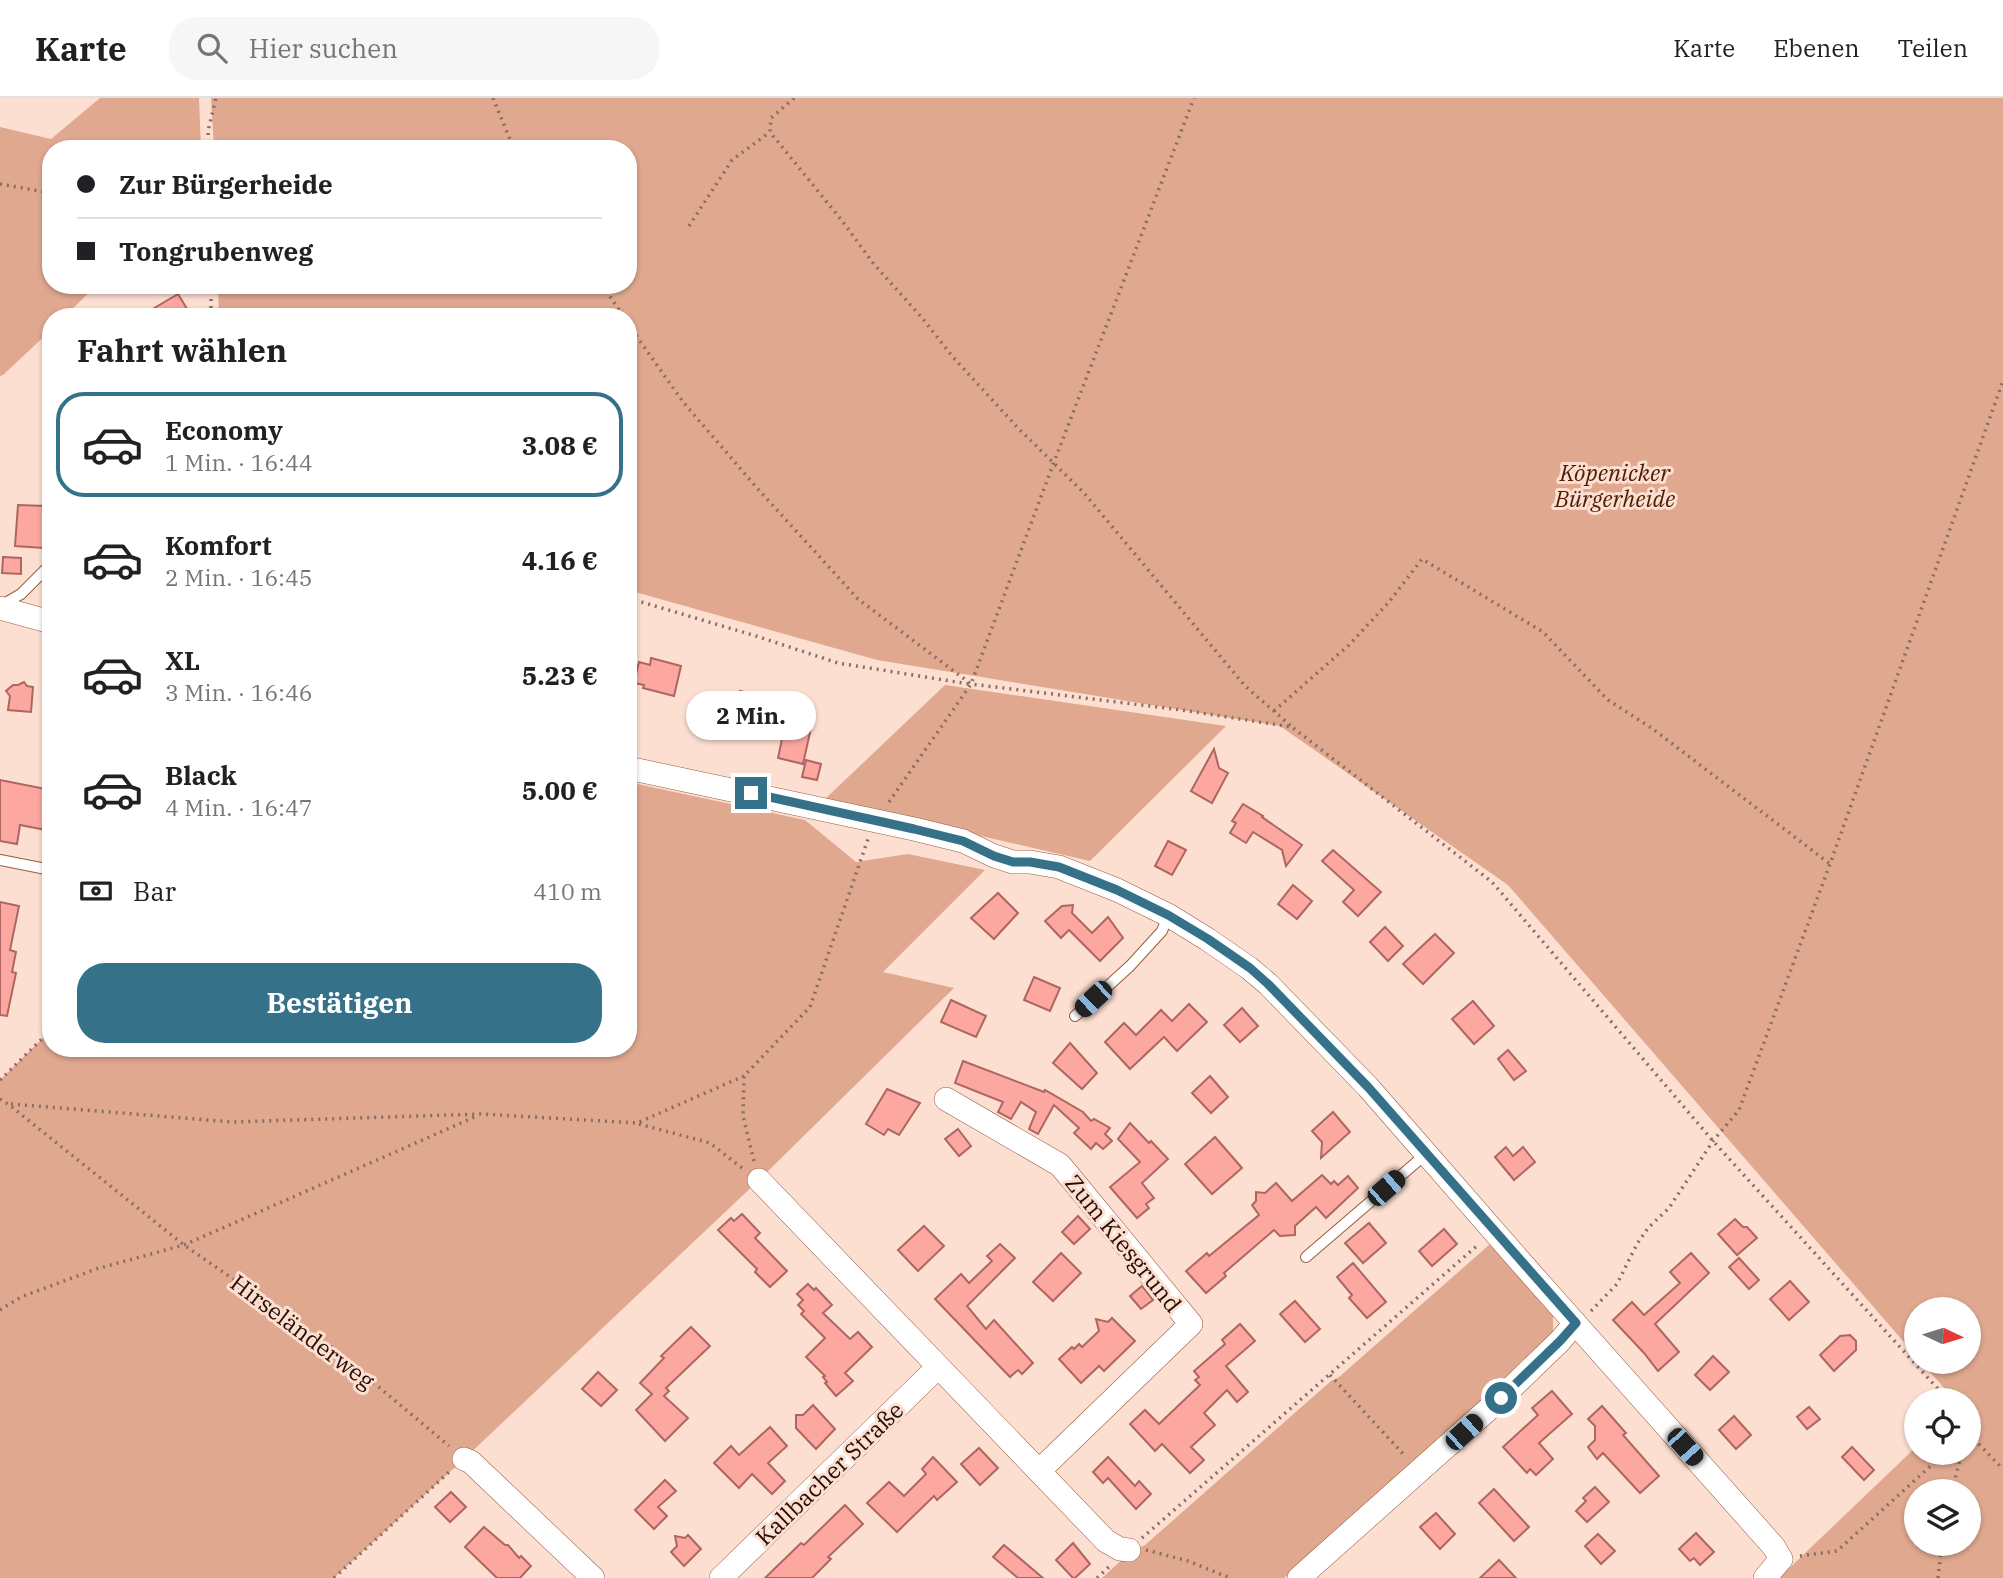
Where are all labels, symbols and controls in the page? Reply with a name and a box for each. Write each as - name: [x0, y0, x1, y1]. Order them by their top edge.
- search box: [169, 17, 659, 80]
- text: Karte: [35, 27, 127, 70]
- icon: search: [193, 29, 231, 67]
- text: Hier suchen: [249, 31, 398, 65]
- text: Karte: [1673, 32, 1735, 64]
- text: Ebenen: [1773, 32, 1860, 64]
- text: Teilen: [1898, 32, 1968, 64]
- text: Zur Bürgerheide: [119, 167, 333, 201]
- text: Tongrubenweg: [119, 234, 313, 268]
- text: Fahrt wählen: [77, 329, 287, 371]
- icon: car: [81, 413, 144, 476]
- text: Economy: [165, 413, 283, 447]
- text: 3.08 €: [522, 428, 598, 462]
- text: 1 Min. · 16:44: [165, 447, 312, 477]
- park label: Köpenicker Bürgerheide: [1554, 457, 1675, 513]
- icon: car: [81, 528, 144, 591]
- text: Komfort: [165, 528, 272, 562]
- text: 4.16 €: [522, 543, 598, 577]
- text: 2 Min. · 16:45: [165, 562, 312, 592]
- icon: car: [81, 643, 144, 706]
- text: XL: [165, 643, 200, 677]
- text: 5.23 €: [522, 658, 598, 692]
- text: 3 Min. · 16:46: [165, 677, 312, 707]
- callout: 2 Min.: [686, 692, 816, 740]
- text: 2 Min.: [716, 700, 786, 730]
- icon: car: [81, 758, 144, 821]
- text: Black: [165, 758, 237, 792]
- text: 5.00 €: [522, 773, 598, 807]
- route end: [735, 777, 767, 809]
- text: 4 Min. · 16:47: [165, 792, 312, 822]
- icon: cash: [77, 872, 115, 910]
- text: Bar: [133, 874, 176, 908]
- text: 410 m: [533, 876, 602, 906]
- button: Bestätigen: [77, 963, 602, 1043]
- car: [1071, 977, 1116, 1021]
- car: [1364, 1166, 1409, 1210]
- street label: Zum Kiesgrund: [1059, 1168, 1189, 1318]
- street label: Hirseländerweg: [225, 1267, 381, 1395]
- north arrow: [1904, 1297, 1981, 1374]
- map controls: [1904, 1297, 1981, 1556]
- route start: [1485, 1382, 1517, 1414]
- button: locate: [1904, 1388, 1981, 1465]
- street label: Kallbacher Straße: [749, 1395, 909, 1551]
- car: [1442, 1410, 1487, 1454]
- car: [1664, 1424, 1707, 1470]
- button: layers: [1904, 1479, 1981, 1556]

